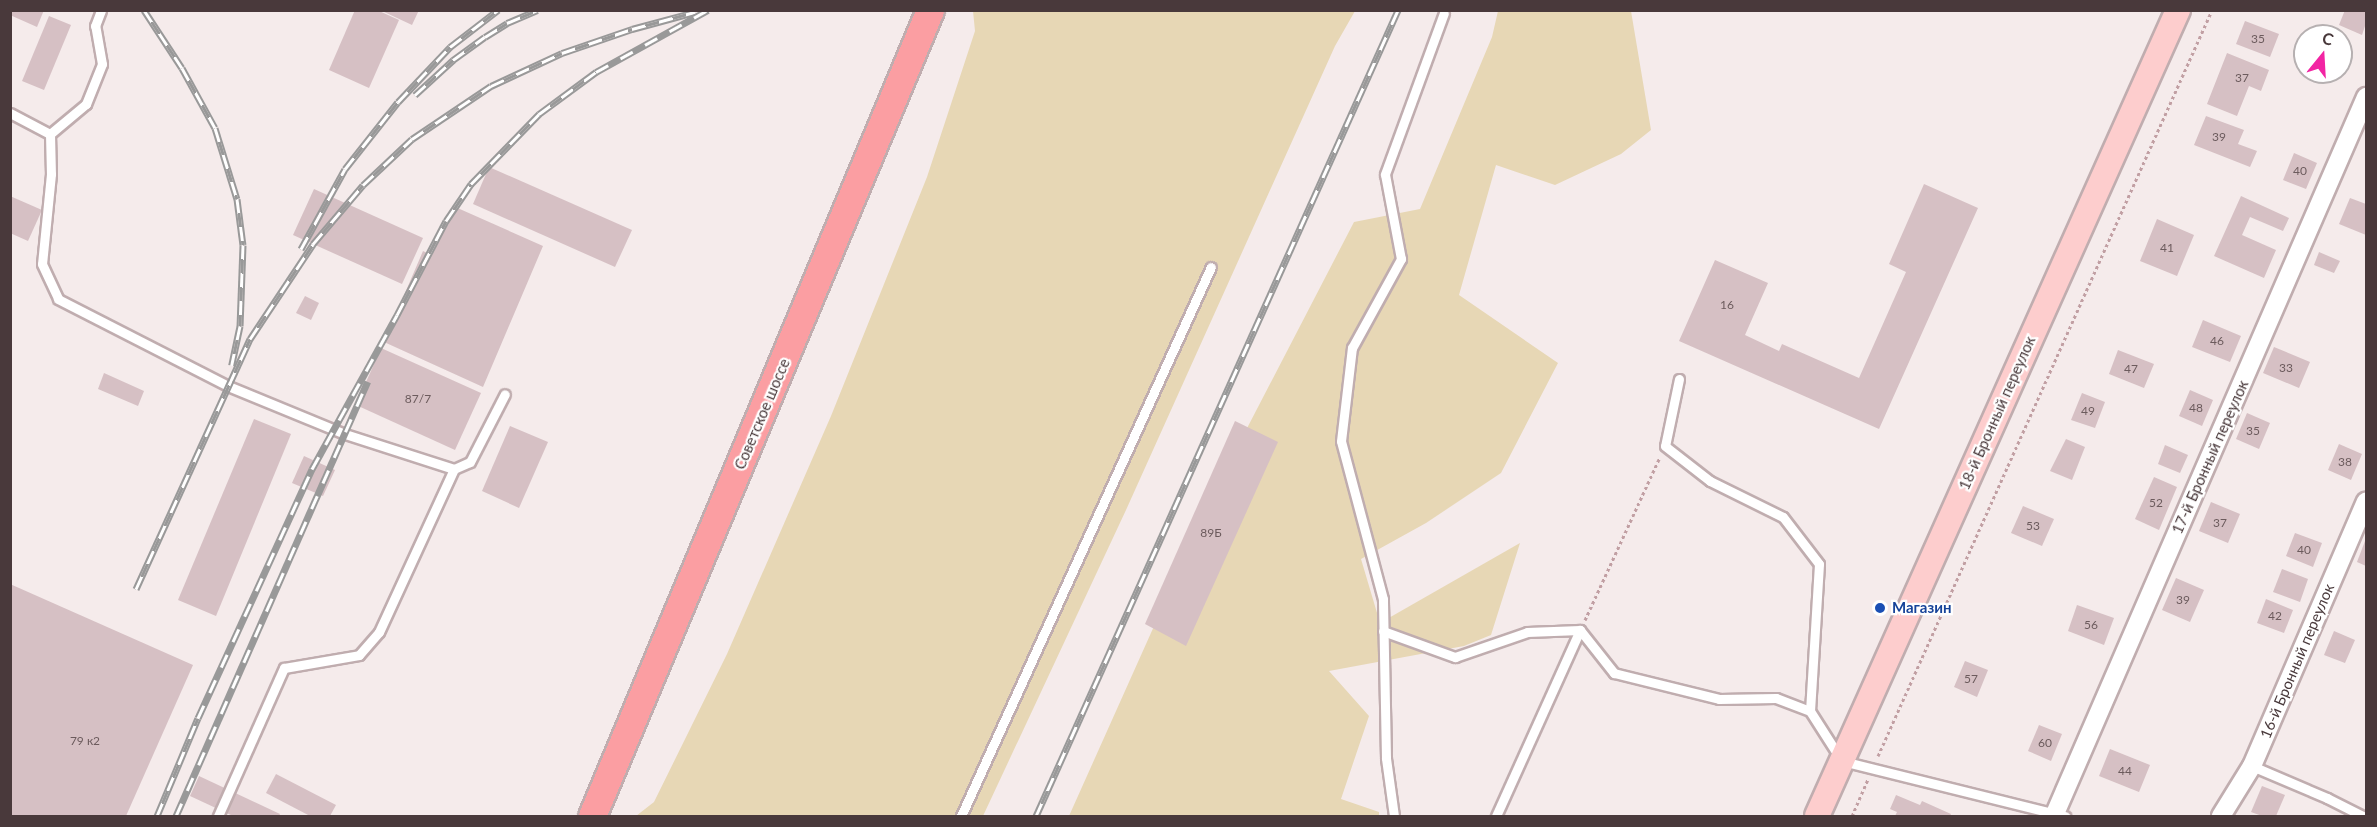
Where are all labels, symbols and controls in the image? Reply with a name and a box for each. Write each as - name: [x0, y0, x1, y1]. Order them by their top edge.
- north arrow: [2293, 24, 2353, 84]
- text: С: [2320, 28, 2336, 49]
- house number: 35: [2251, 32, 2265, 46]
- house number: 37: [2235, 71, 2249, 85]
- house number: 39: [2212, 130, 2226, 144]
- house number: 40: [2293, 164, 2307, 178]
- house number: 41: [2160, 241, 2174, 255]
- house number: 16: [1720, 298, 1734, 312]
- street label: 18-й Бронный переулок: [1955, 333, 2039, 493]
- house number: 46: [2210, 334, 2224, 348]
- street label: Советское шоссе: [731, 356, 793, 472]
- house number: 33: [2279, 361, 2293, 375]
- house number: 47: [2124, 362, 2138, 376]
- street label: 17-й Бронный переулок: [2168, 377, 2252, 537]
- house number: 87/7: [405, 392, 431, 406]
- house number: 48: [2189, 401, 2203, 415]
- house number: 49: [2081, 404, 2095, 418]
- house number: 35: [2246, 424, 2260, 438]
- house number: 38: [2338, 455, 2352, 469]
- house number: 52: [2149, 496, 2163, 510]
- house number: 37: [2213, 516, 2227, 530]
- house number: 53: [2026, 519, 2040, 533]
- house number: 89Б: [1200, 526, 1222, 540]
- house number: 40: [2297, 543, 2311, 557]
- street label: 16-й Бронный переулок: [2256, 581, 2338, 741]
- house number: 39: [2176, 593, 2190, 607]
- place label: Магазин: [1892, 599, 1952, 617]
- marker: Магазин: [1873, 601, 1887, 615]
- house number: 42: [2268, 609, 2282, 623]
- house number: 56: [2084, 618, 2098, 632]
- house number: 57: [1964, 672, 1978, 686]
- house number: 79 к2: [70, 734, 100, 748]
- house number: 60: [2038, 736, 2052, 750]
- house number: 44: [2118, 764, 2132, 778]

